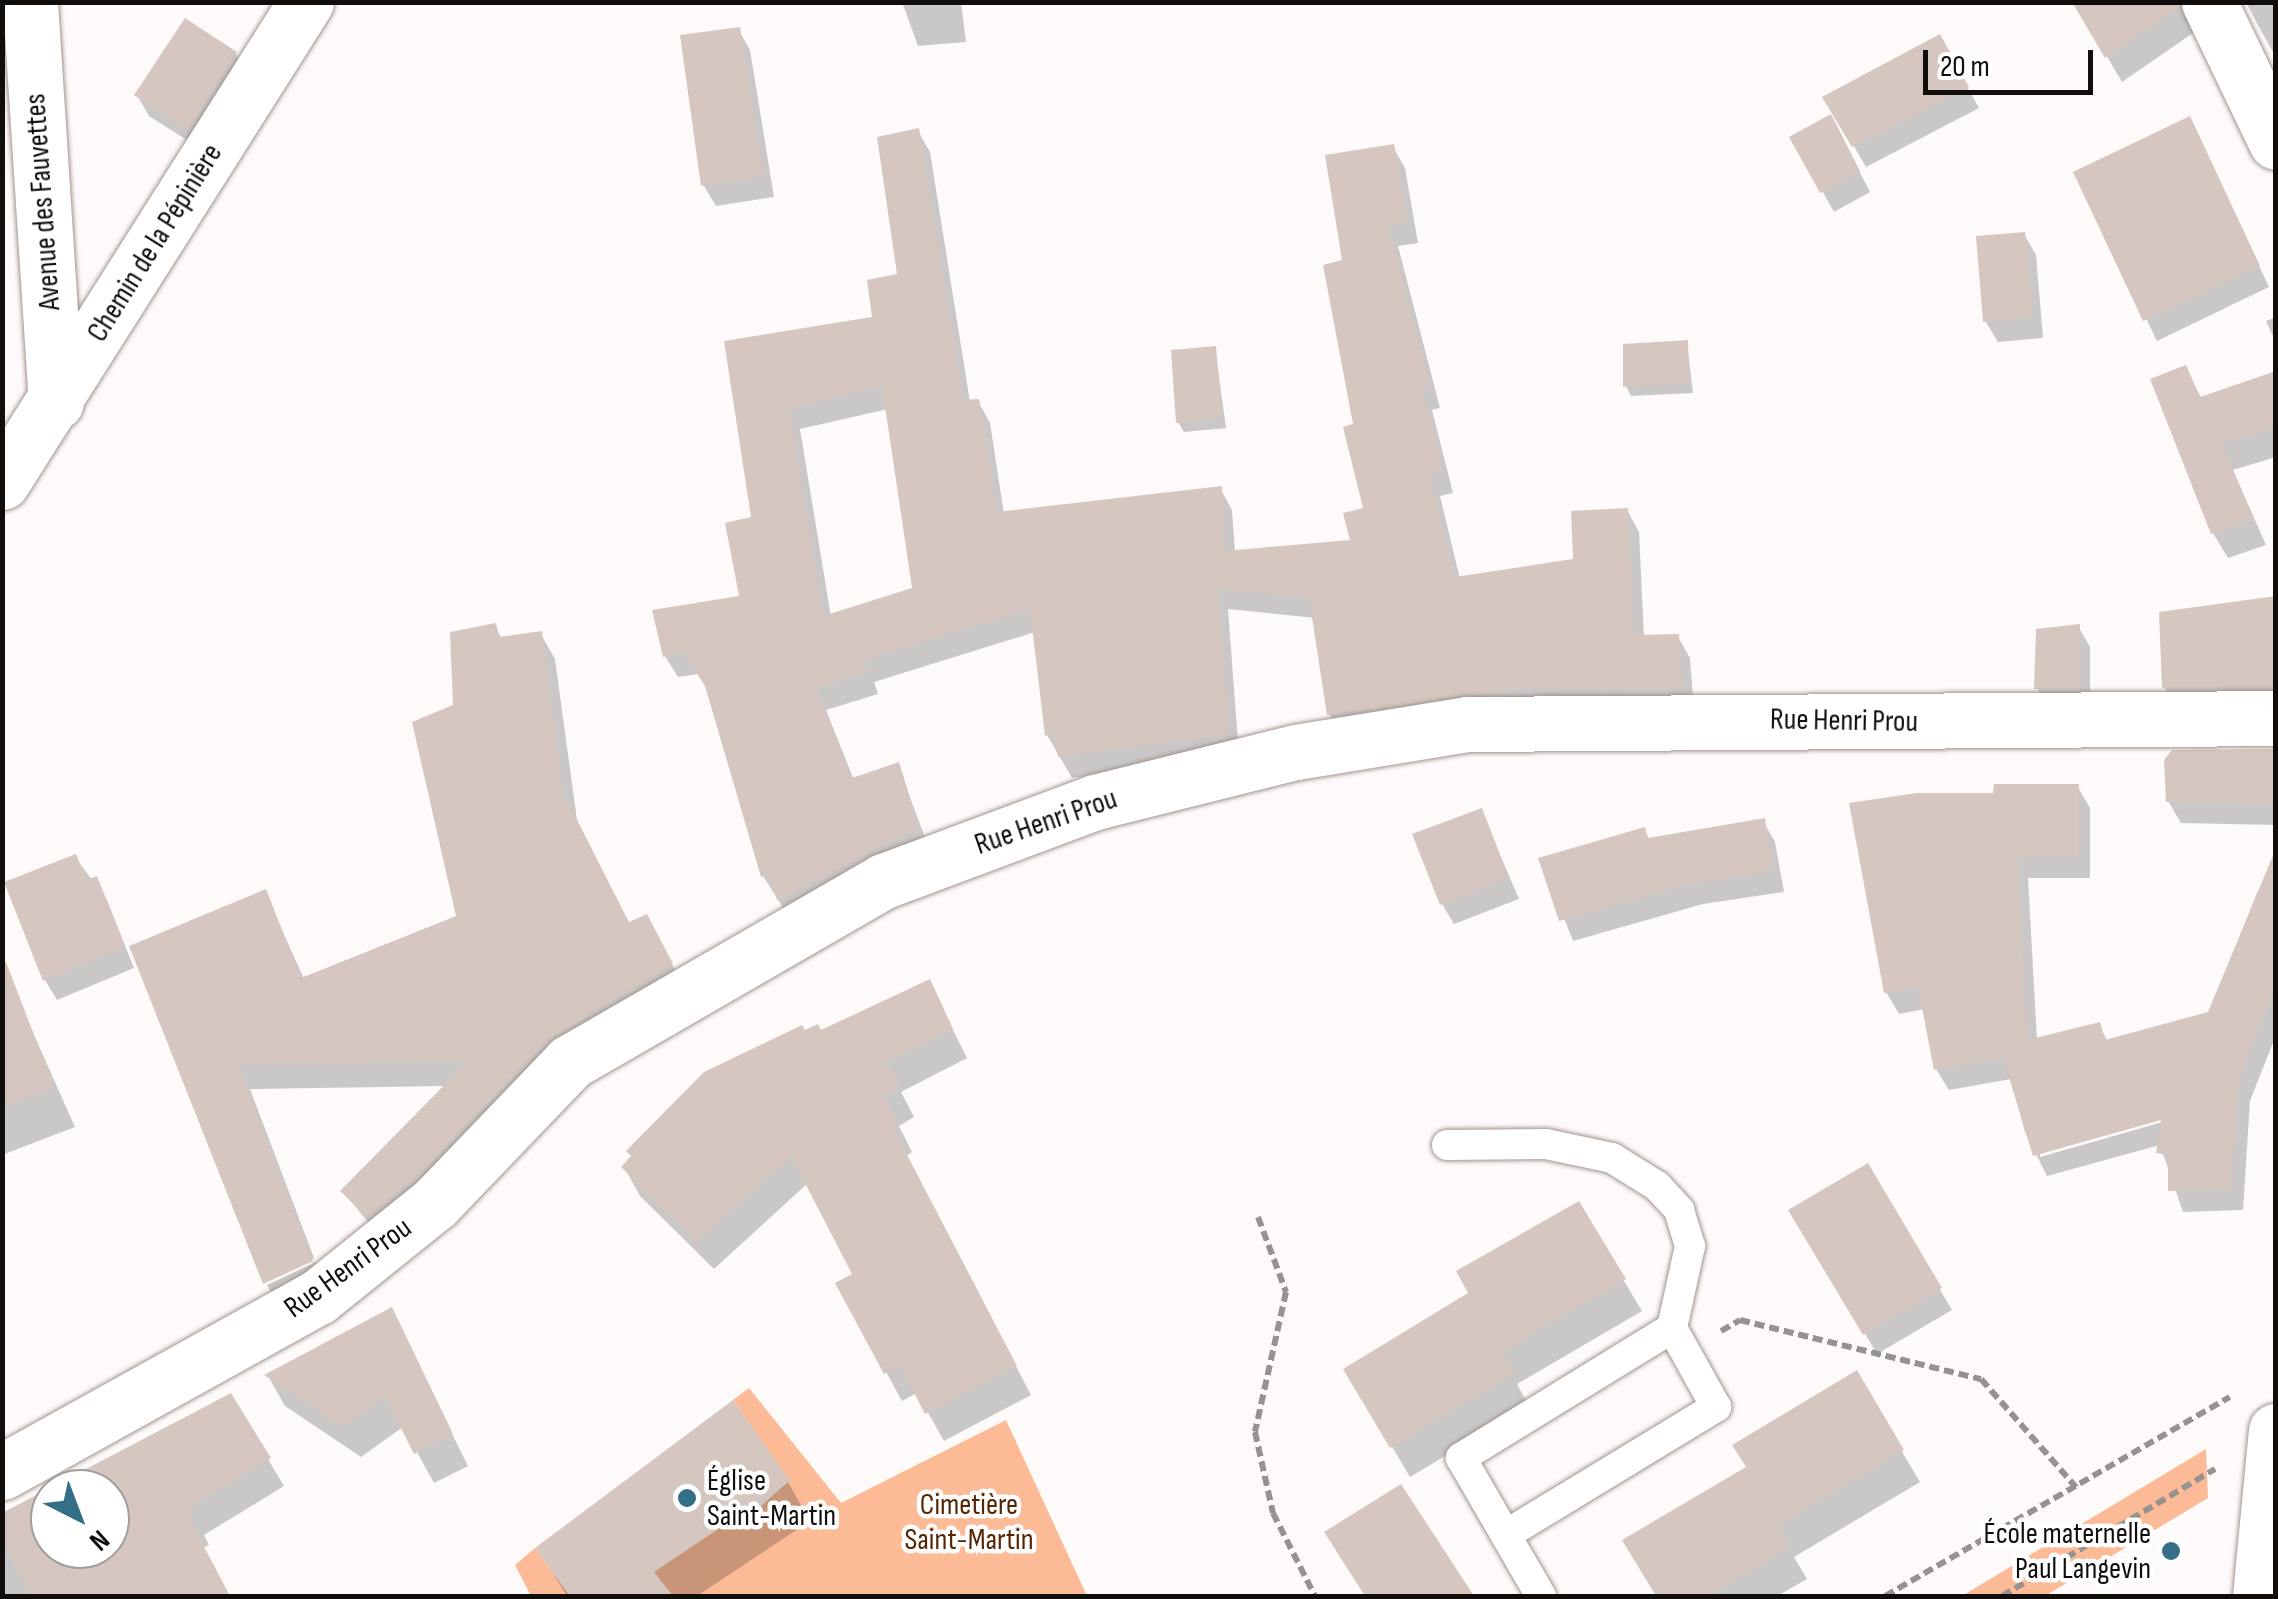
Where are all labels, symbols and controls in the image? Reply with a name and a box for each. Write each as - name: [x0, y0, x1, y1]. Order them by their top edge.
- scale bar: [1928, 30, 2098, 92]
- text: 20 m: [1940, 49, 1990, 85]
- street label: Avenue des Fauvettes: [17, 92, 69, 312]
- street label: Chemin de la Pépinière: [80, 137, 230, 349]
- street label: Rue Henri Prou: [1770, 702, 1918, 740]
- street label: Rue Henri Prou: [970, 781, 1122, 863]
- street label: Rue Henri Prou: [278, 1210, 418, 1326]
- place label: Église Saint-Martin: [707, 1463, 836, 1534]
- north arrow: [30, 1469, 130, 1569]
- marker: Église Saint-Martin: [676, 1487, 698, 1509]
- park label: Cimetière Saint-Martin: [904, 1487, 1034, 1558]
- place label: École maternelle Paul Langevin: [1984, 1516, 2151, 1586]
- text: N: [82, 1523, 116, 1557]
- marker: École maternelle Paul Langevin: [2160, 1540, 2182, 1562]

